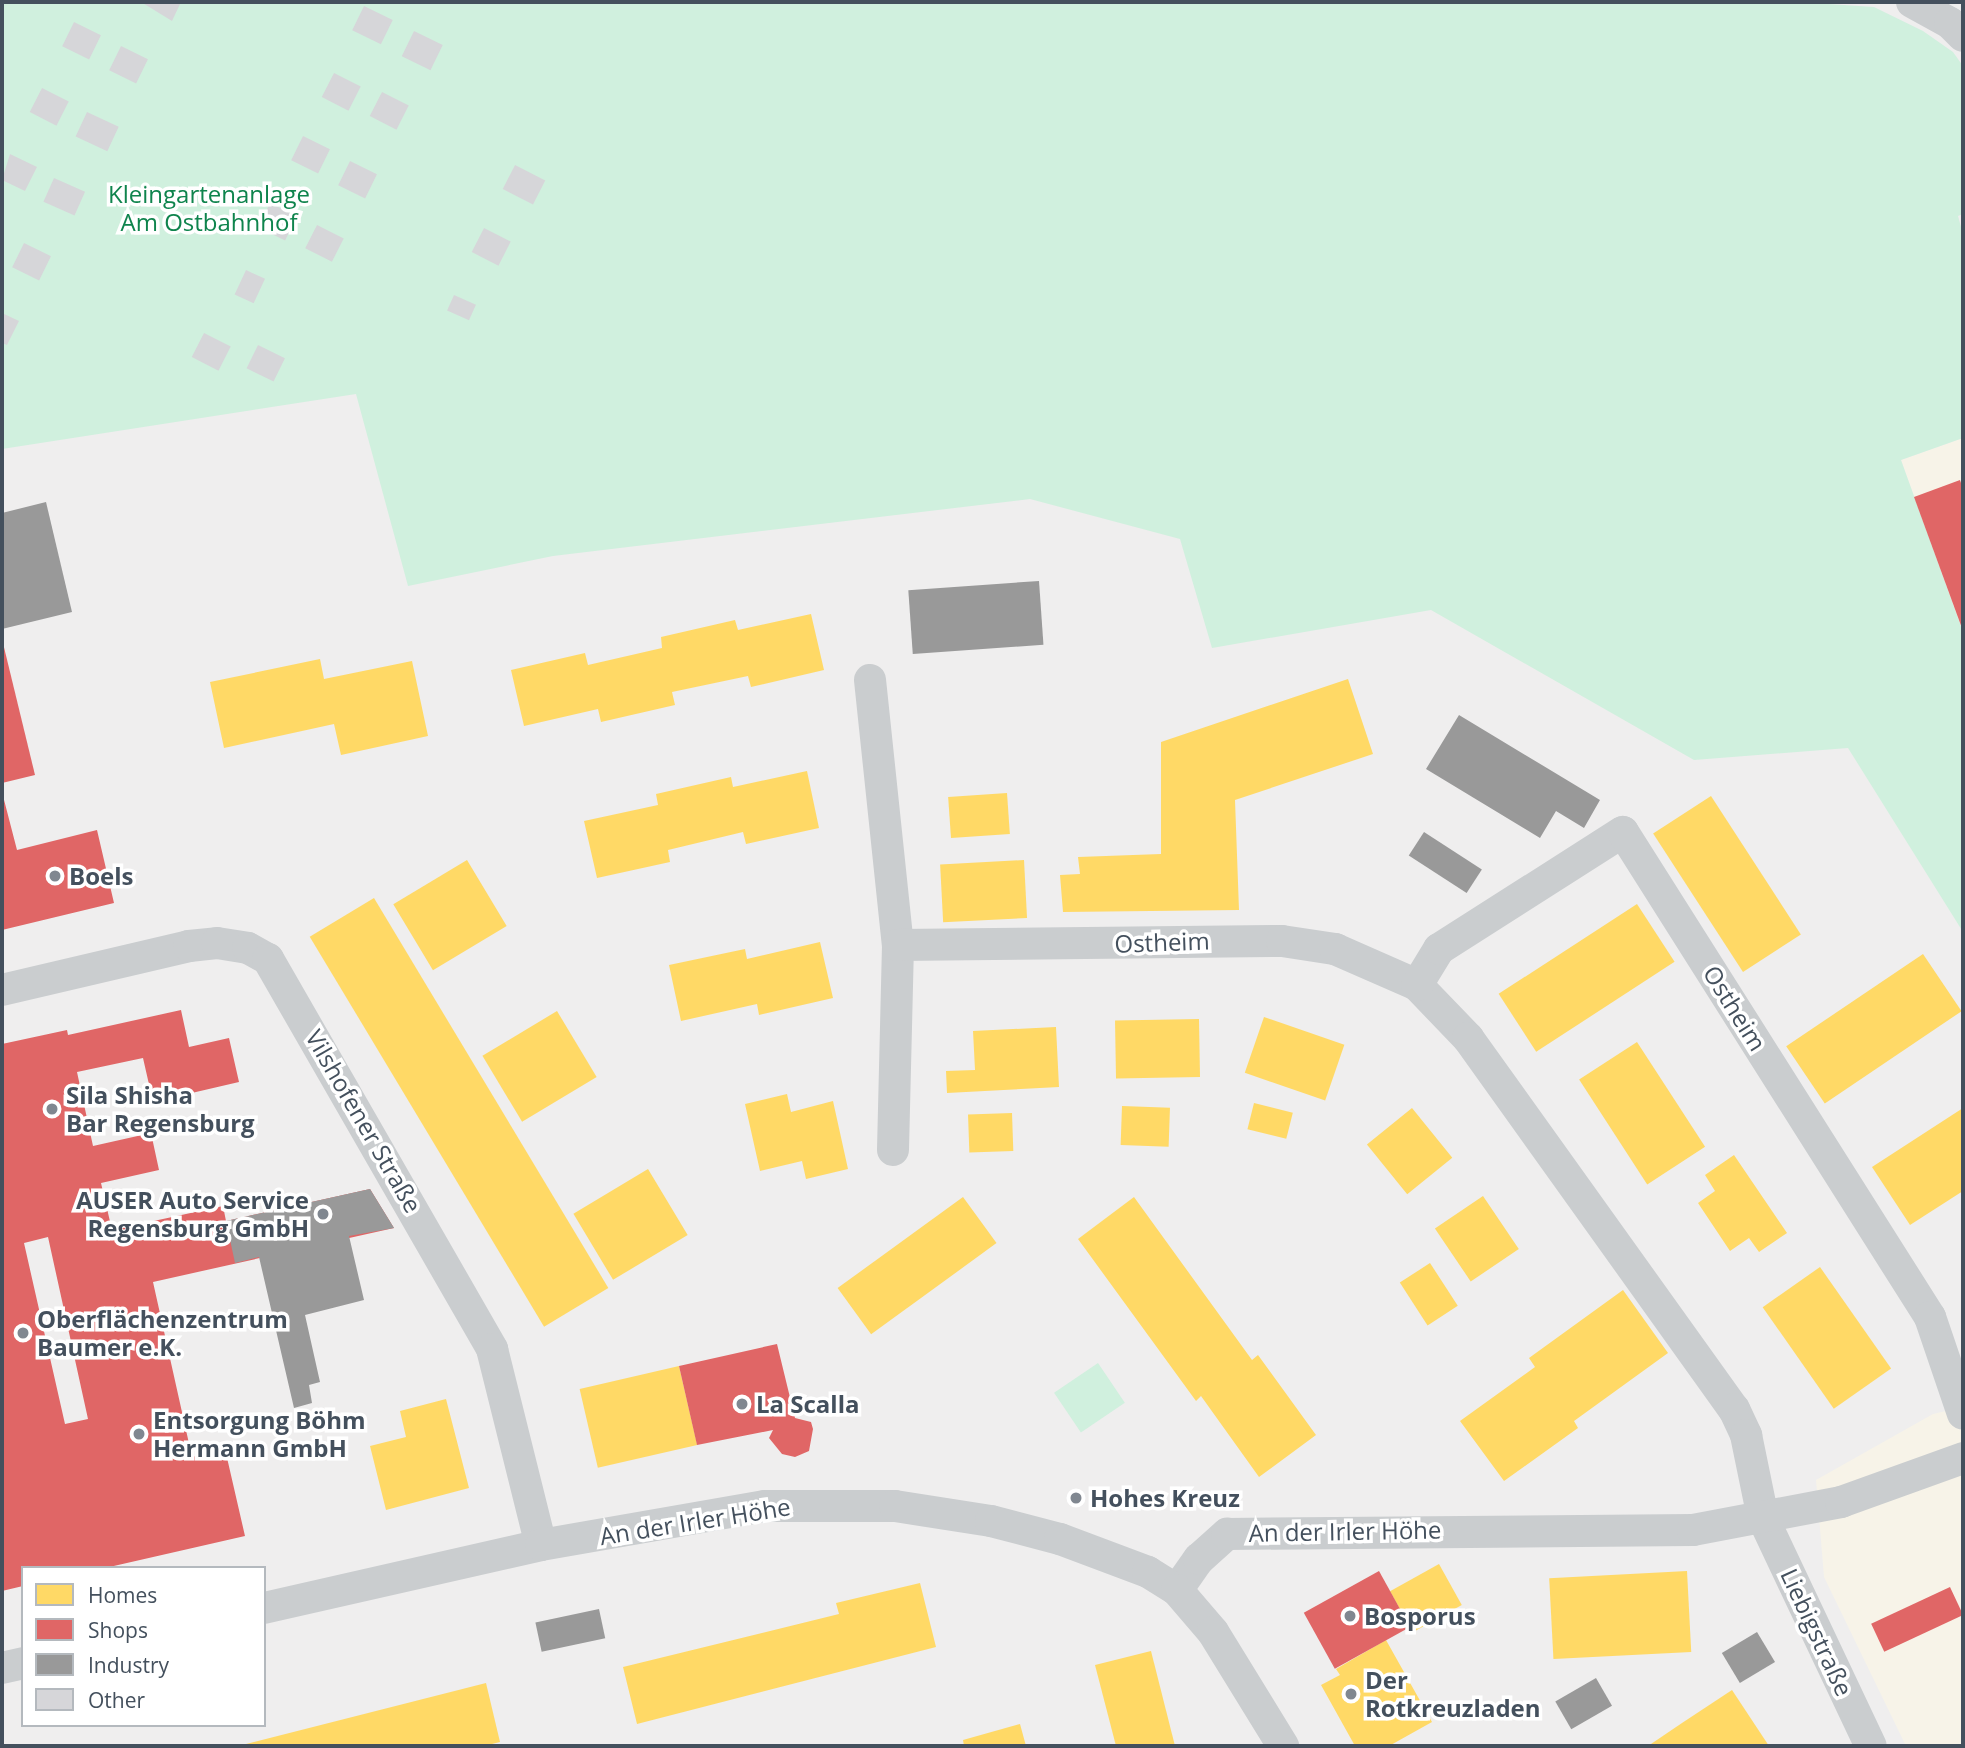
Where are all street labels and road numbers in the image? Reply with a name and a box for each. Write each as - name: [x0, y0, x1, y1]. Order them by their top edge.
- street label: Ostheim: [1114, 926, 1210, 958]
- street label: Ostheim: [1698, 960, 1772, 1056]
- street label: Vilshofener Straße: [300, 1025, 428, 1217]
- street label: An der Irler Höhe: [598, 1492, 792, 1550]
- street label: An der Irler Höhe: [1248, 1515, 1442, 1547]
- street label: Liebigstraße: [1775, 1564, 1859, 1700]

